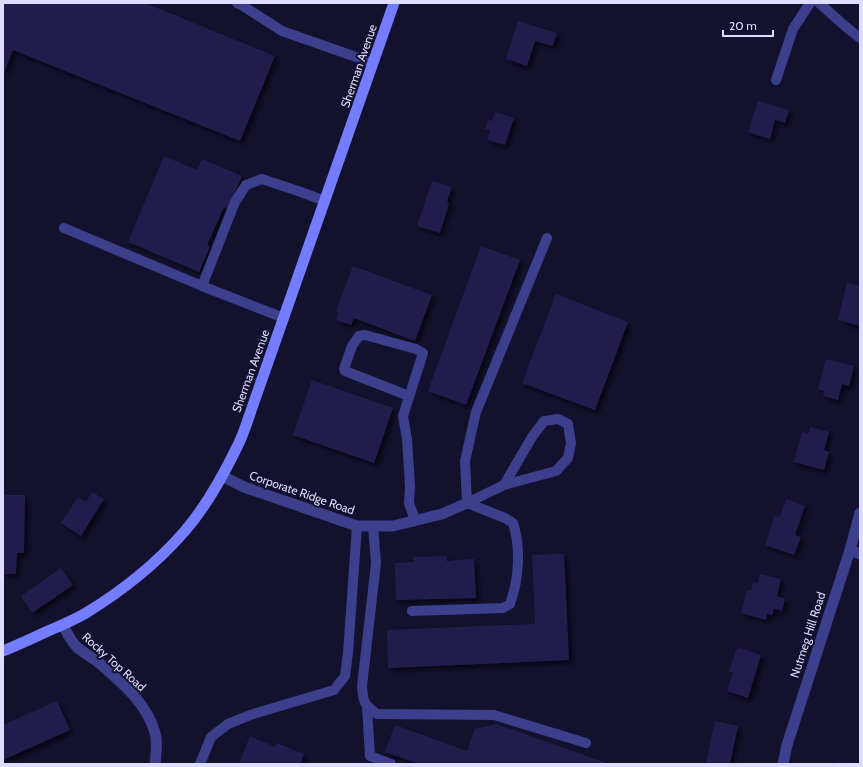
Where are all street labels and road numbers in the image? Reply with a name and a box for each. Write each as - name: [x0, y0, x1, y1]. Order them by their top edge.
- street label: Sherman Avenue: [337, 22, 380, 109]
- street label: Sherman Avenue: [229, 327, 272, 414]
- street label: Corporate Ridge Road: [248, 467, 357, 518]
- street label: Nutmeg Hill Road: [787, 590, 828, 680]
- street label: Rocky Top Road: [79, 629, 149, 694]

